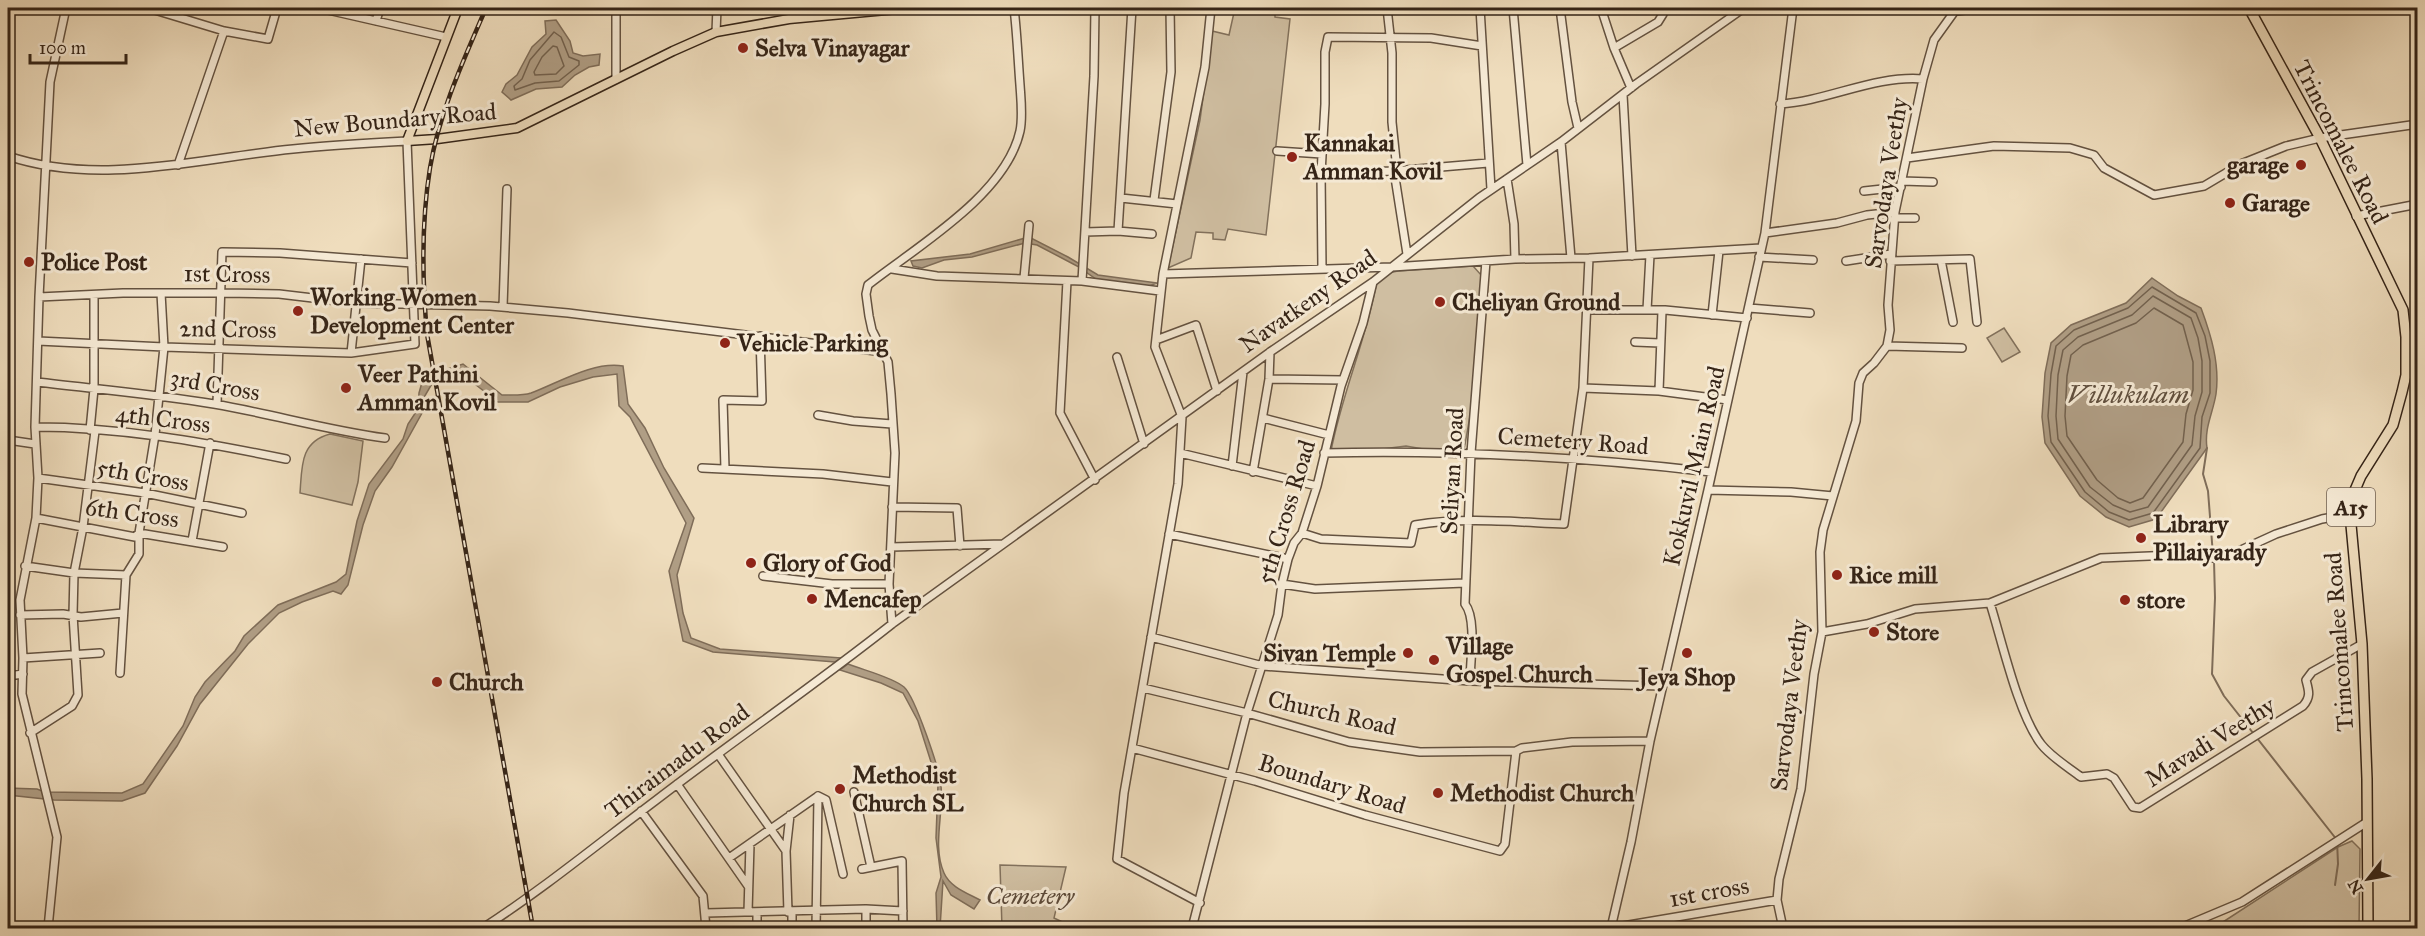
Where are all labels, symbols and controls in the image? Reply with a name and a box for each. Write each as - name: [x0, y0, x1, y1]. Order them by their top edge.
- scale bar: [30, 27, 126, 65]
- place label: Selva Vinayagar: [755, 33, 910, 63]
- text: 100 m: [39, 37, 86, 59]
- marker: Selva Vinayagar: [736, 41, 750, 55]
- street label: Trincomalee Road: [2287, 55, 2395, 229]
- street label: Sarvodaya Veethy: [1858, 95, 1914, 271]
- street label: New Boundary Road: [292, 96, 498, 144]
- place label: Kannakai Amman Kovil: [1302, 128, 1443, 186]
- marker: Kannakai Amman Kovil: [1285, 150, 1299, 164]
- place label: garage: [2227, 150, 2289, 180]
- marker: garage: [2294, 158, 2308, 172]
- place label: Garage: [2242, 188, 2310, 218]
- marker: Garage: [2223, 196, 2237, 210]
- street label: Navatkeny Road: [1234, 243, 1382, 359]
- place label: Police Post: [41, 247, 148, 277]
- marker: Police Post: [22, 255, 36, 269]
- street label: 1st Cross: [183, 258, 271, 290]
- place label: Working Women Development Center: [310, 282, 515, 340]
- place label: Cheliyan Ground: [1452, 287, 1621, 317]
- marker: Cheliyan Ground: [1433, 295, 1447, 309]
- marker: Working Women Development Center: [291, 304, 305, 318]
- street label: 2nd Cross: [179, 313, 277, 345]
- place label: Vehicle Parking: [736, 328, 888, 358]
- marker: Vehicle Parking: [718, 336, 732, 350]
- place label: Veer Pathini Amman Kovil: [356, 359, 497, 417]
- street label: 3rd Cross: [168, 362, 262, 408]
- street label: Kokkuvil Main Road: [1656, 363, 1732, 569]
- water label: Villukulam: [2067, 378, 2189, 410]
- marker: Veer Pathini Amman Kovil: [339, 381, 353, 395]
- street label: 4th Cross: [114, 398, 212, 440]
- street label: Seliyan Road: [1434, 407, 1470, 535]
- street label: Cemetery Road: [1496, 421, 1650, 461]
- street label: 5th Cross Road: [1250, 436, 1322, 588]
- street label: 5th Cross: [95, 452, 191, 498]
- road number: A15: [2327, 488, 2375, 526]
- street label: 6th Cross: [83, 492, 181, 534]
- place label: Library Pillaiyarady: [2153, 509, 2268, 567]
- marker: Library Pillaiyarady: [2134, 531, 2148, 545]
- place label: Glory of God: [763, 548, 893, 578]
- street label: Trincomalee Road: [2318, 551, 2360, 733]
- marker: Glory of God: [744, 556, 758, 570]
- place label: Rice mill: [1849, 560, 1938, 590]
- marker: Rice mill: [1830, 568, 1844, 582]
- place label: Mencafep: [824, 584, 922, 614]
- place label: store: [2137, 585, 2185, 615]
- marker: Mencafep: [805, 592, 819, 606]
- marker: store: [2118, 593, 2132, 607]
- street label: Sarvodaya Veethy: [1764, 617, 1815, 793]
- place label: Store: [1886, 617, 1939, 647]
- marker: Store: [1867, 625, 1881, 639]
- place label: Village Gospel Church: [1445, 631, 1594, 689]
- place label: Sivan Temple: [1263, 638, 1396, 668]
- marker: Sivan Temple: [1401, 646, 1415, 660]
- marker: Jeya Shop: [1680, 646, 1694, 660]
- marker: Village Gospel Church: [1427, 653, 1441, 667]
- place label: Jeya Shop: [1636, 662, 1735, 692]
- place label: Church: [449, 667, 524, 697]
- marker: Church: [430, 675, 444, 689]
- street label: Church Road: [1265, 684, 1399, 742]
- street label: Mavadi Veethy: [2139, 690, 2281, 794]
- street label: Thiraimadu Road: [599, 697, 755, 825]
- street label: Boundary Road: [1255, 747, 1409, 821]
- place label: Methodist Church SL: [852, 760, 964, 818]
- place label: Methodist Church: [1450, 778, 1635, 808]
- marker: Methodist Church SL: [833, 782, 847, 796]
- marker: Methodist Church: [1431, 786, 1445, 800]
- north arrow: [2338, 849, 2398, 909]
- street label: 1st cross: [1667, 870, 1751, 914]
- text: N: [2344, 875, 2367, 897]
- park label: Cemetery: [986, 881, 1075, 911]

